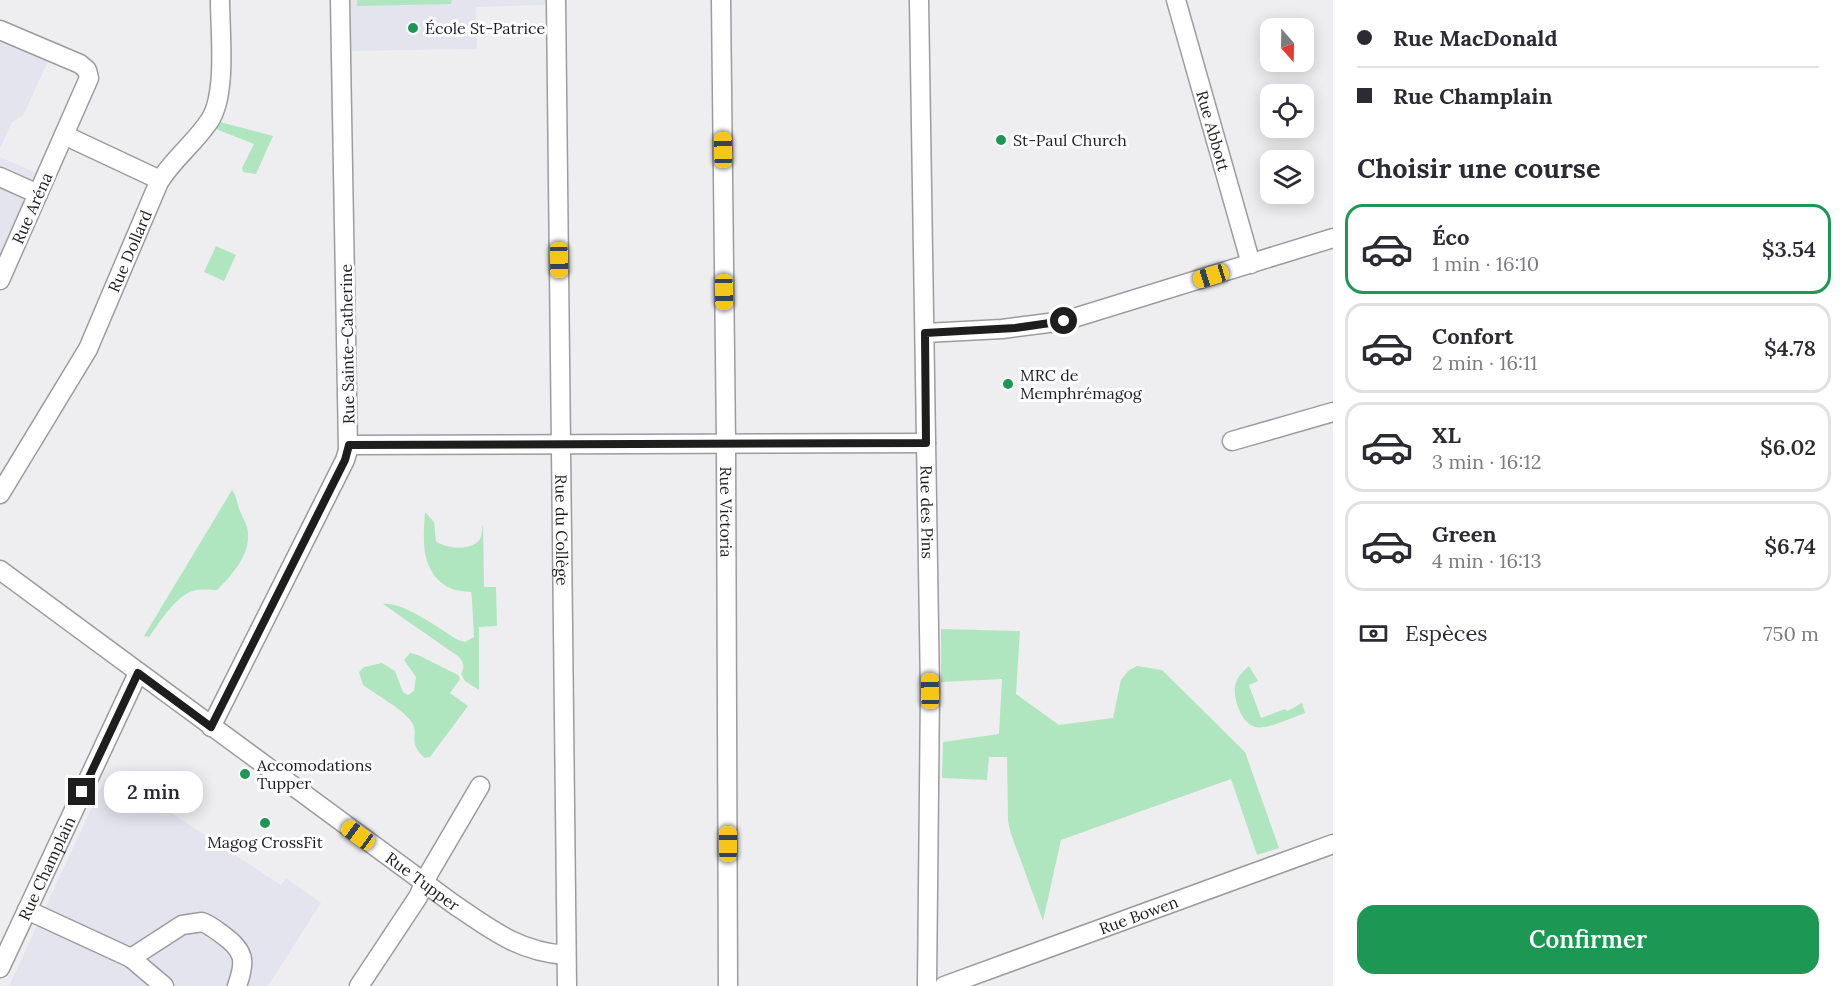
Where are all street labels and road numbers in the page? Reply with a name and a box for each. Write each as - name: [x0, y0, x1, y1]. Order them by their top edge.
- street label: Rue Abbott: [1192, 88, 1234, 174]
- street label: Rue Aréna: [7, 169, 57, 247]
- street label: Rue Dollard: [103, 207, 156, 295]
- street label: Rue Sainte-Catherine: [336, 263, 358, 424]
- street label: Rue des Pins: [916, 465, 938, 559]
- street label: Rue Victoria: [716, 466, 736, 557]
- street label: Rue du Collège: [551, 474, 573, 586]
- street label: Rue Champlain: [14, 813, 80, 923]
- street label: Rue Tupper: [382, 848, 464, 915]
- street label: Rue Bowen: [1096, 891, 1181, 939]

